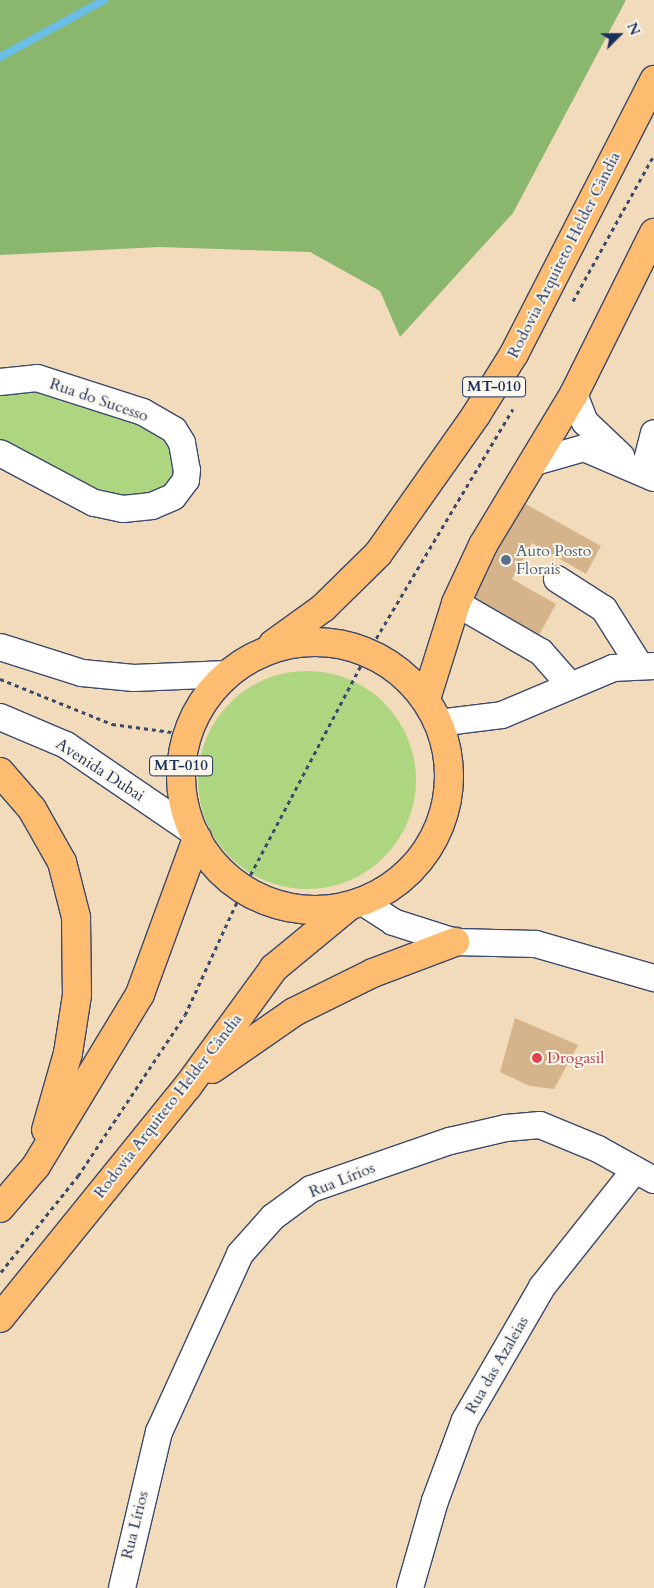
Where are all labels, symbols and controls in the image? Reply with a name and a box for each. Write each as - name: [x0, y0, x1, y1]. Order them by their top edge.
- north arrow: [594, 10, 644, 60]
- text: N: [622, 20, 644, 38]
- street label: Rodovia Arquiteto Helder Cândia: [503, 149, 625, 361]
- street label: Rua do Sucesso: [47, 374, 151, 426]
- road number: MT-010: [462, 374, 526, 400]
- place label: Auto Posto Florais: [516, 541, 591, 579]
- marker: Auto Posto Florais: [500, 554, 512, 566]
- street label: Avenida Dubai: [52, 734, 148, 806]
- road number: MT-010: [148, 754, 214, 778]
- street label: Rodovia Arquiteto Helder Cândia: [90, 1010, 246, 1202]
- place label: Drogasil: [547, 1048, 604, 1068]
- marker: Drogasil: [531, 1052, 543, 1064]
- street label: Rua Lírios: [306, 1158, 378, 1202]
- street label: Rua das Azaleias: [461, 1313, 533, 1417]
- street label: Rua Lírios: [117, 1489, 153, 1561]

